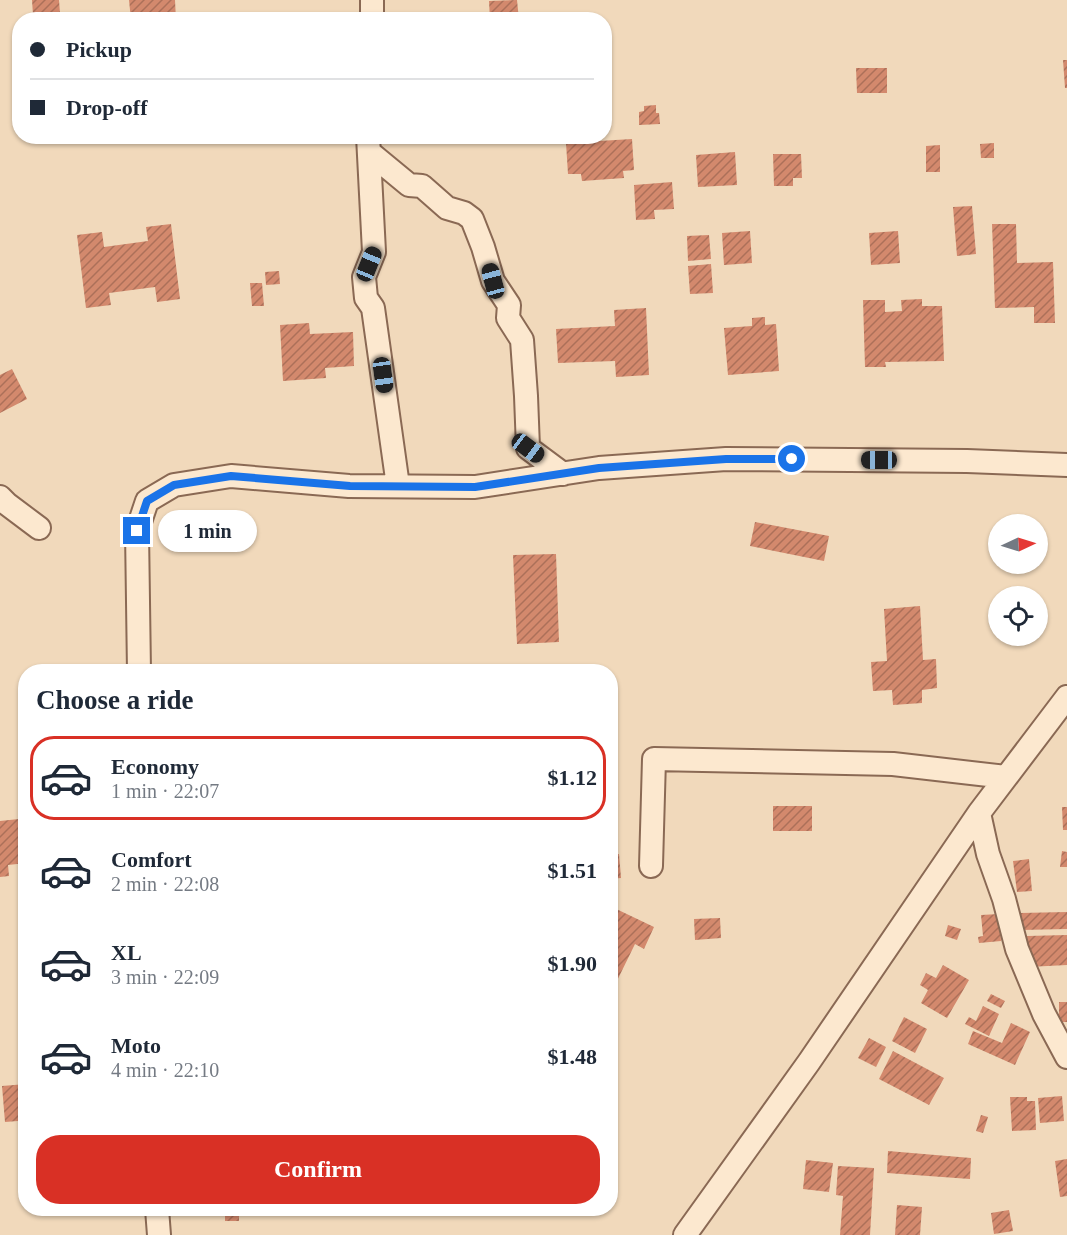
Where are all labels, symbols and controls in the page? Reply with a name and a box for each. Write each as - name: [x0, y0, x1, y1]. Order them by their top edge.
- text: Pickup: [66, 37, 132, 62]
- text: Drop-off: [66, 95, 147, 120]
- car: [354, 244, 384, 284]
- car: [480, 261, 506, 301]
- car: [372, 356, 394, 394]
- car: [508, 430, 548, 466]
- route start: [778, 445, 805, 472]
- car: [861, 451, 897, 469]
- callout: 1 min: [158, 510, 257, 552]
- north arrow: [988, 514, 1048, 574]
- map controls: [988, 514, 1048, 646]
- route end: [123, 517, 150, 544]
- text: 1 min: [183, 520, 232, 542]
- button: locate: [988, 586, 1048, 646]
- text: Choose a ride: [36, 685, 194, 715]
- icon: car: [39, 751, 93, 805]
- text: Economy: [111, 754, 199, 779]
- text: $1.12: [548, 765, 597, 790]
- text: 1 min · 22:07: [111, 780, 219, 802]
- icon: car: [39, 844, 93, 898]
- text: Comfort: [111, 847, 192, 872]
- text: $1.51: [548, 858, 597, 883]
- text: 2 min · 22:08: [111, 873, 219, 895]
- icon: car: [39, 937, 93, 991]
- text: XL: [111, 940, 142, 965]
- text: $1.90: [548, 951, 597, 976]
- text: 3 min · 22:09: [111, 966, 219, 988]
- icon: car: [39, 1030, 93, 1084]
- text: Moto: [111, 1033, 161, 1058]
- text: $1.48: [548, 1044, 597, 1069]
- text: 4 min · 22:10: [111, 1059, 219, 1081]
- button: Confirm: [36, 1135, 600, 1204]

